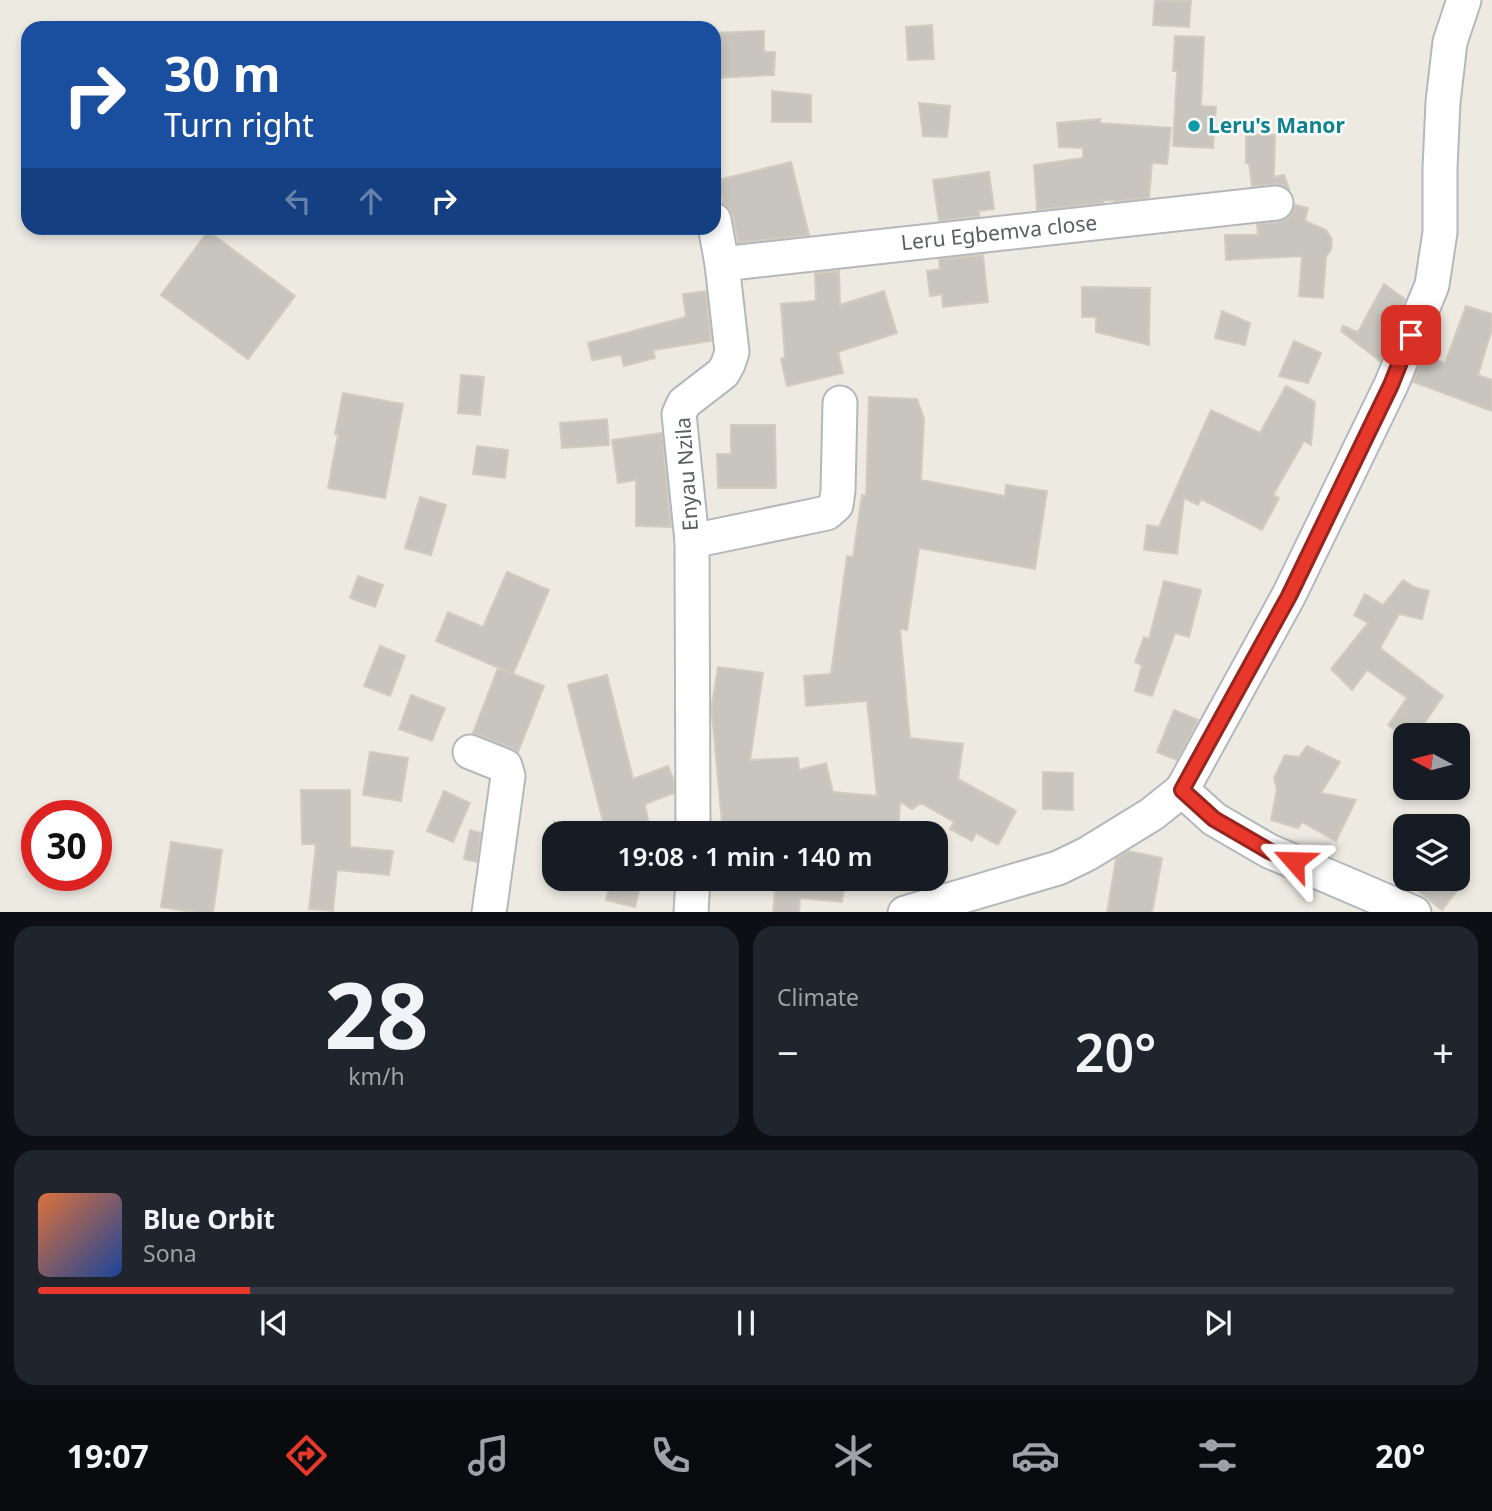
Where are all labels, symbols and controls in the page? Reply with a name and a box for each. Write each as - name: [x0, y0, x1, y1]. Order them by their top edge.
- text: 30 m: [164, 40, 281, 106]
- icon: right: [49, 49, 140, 140]
- text: Turn right: [164, 103, 314, 146]
- place label: Leru's Manor: [1208, 111, 1345, 139]
- marker: Leru's Manor: [1186, 118, 1202, 134]
- icon: left: [279, 182, 317, 220]
- icon: ahead: [352, 182, 390, 220]
- icon: right: [425, 182, 463, 220]
- street label: Leru Egbemva close: [899, 208, 1098, 256]
- pin: [1381, 305, 1441, 365]
- icon: arrive: [1392, 316, 1430, 354]
- street label: Enyau Nzila: [668, 416, 704, 532]
- north arrow: [1393, 723, 1470, 800]
- map controls: [1393, 723, 1470, 891]
- speed limit sign: 30: [21, 800, 112, 891]
- button: layers: [1393, 814, 1470, 891]
- position arrow: [1257, 824, 1331, 898]
- text: 19:08 · 1 min · 140 m: [618, 838, 872, 874]
- text: 28: [324, 952, 429, 1076]
- text: Climate: [777, 981, 859, 1013]
- text: 20°: [1075, 1016, 1156, 1087]
- text: −: [777, 1026, 799, 1078]
- text: +: [1432, 1026, 1454, 1078]
- text: km/h: [348, 1060, 405, 1092]
- text: Blue Orbit: [143, 1201, 275, 1237]
- text: Sona: [143, 1237, 197, 1269]
- icon: previous: [255, 1304, 293, 1342]
- icon: pause: [727, 1304, 765, 1342]
- icon: next: [1199, 1304, 1237, 1342]
- icon: directions: [282, 1431, 331, 1480]
- icon: music: [464, 1431, 513, 1480]
- icon: phone: [646, 1431, 695, 1480]
- icon: climate: [829, 1431, 878, 1480]
- icon: car: [1011, 1431, 1060, 1480]
- icon: filters: [1193, 1431, 1242, 1480]
- text: 19:07: [67, 1434, 149, 1477]
- text: 20°: [1375, 1434, 1425, 1477]

